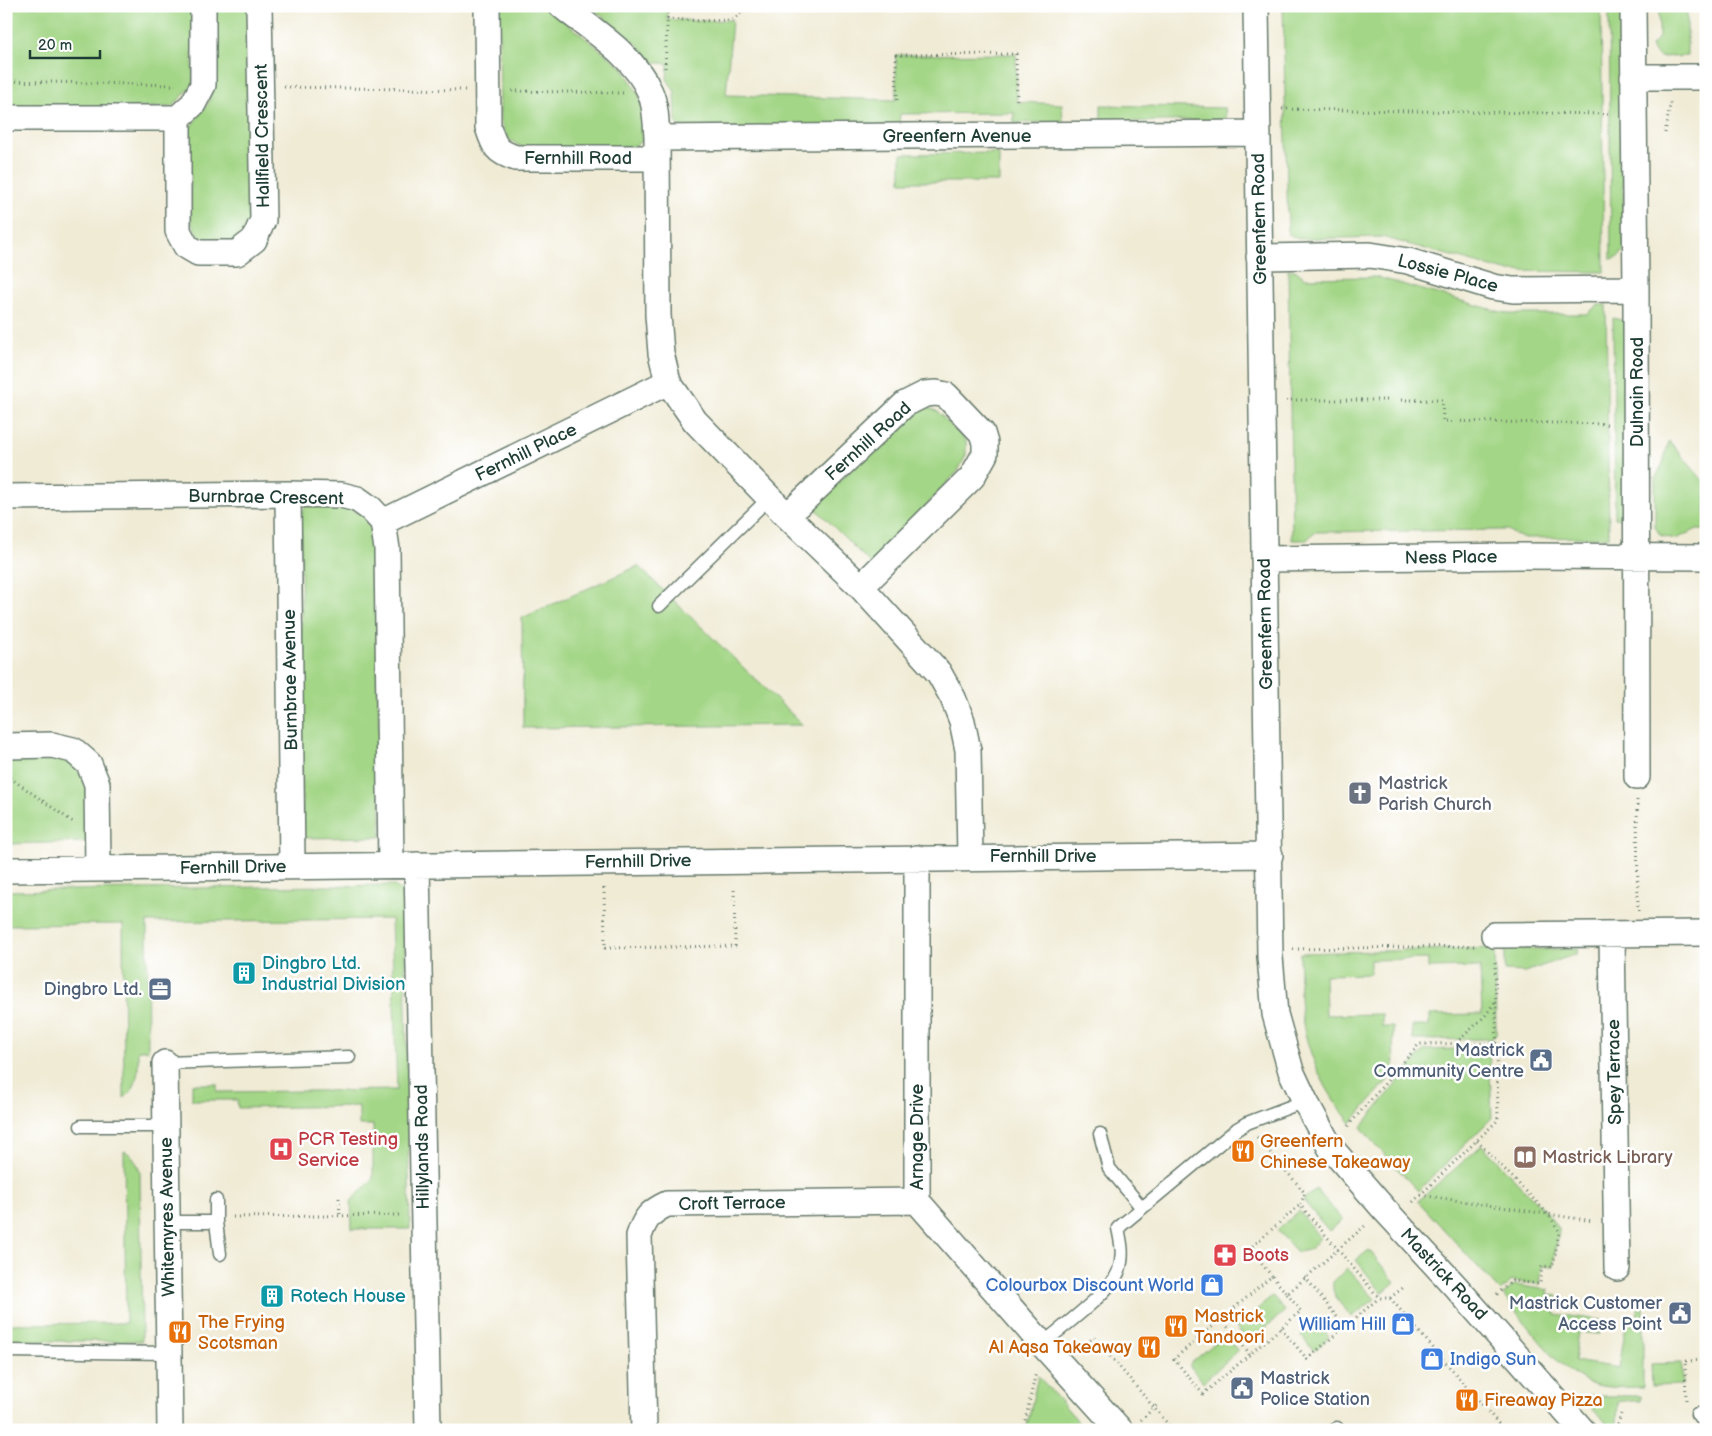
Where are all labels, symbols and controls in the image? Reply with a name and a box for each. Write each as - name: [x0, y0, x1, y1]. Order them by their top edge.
- scale bar: [30, 28, 100, 60]
- text: 20 m: [38, 36, 72, 55]
- street label: Hallfield Crescent: [251, 63, 274, 208]
- street label: Greenfern Avenue: [883, 126, 1032, 147]
- street label: Fernhill Road: [524, 148, 632, 169]
- street label: Greenfern Road: [1248, 153, 1271, 285]
- street label: Lossie Place: [1395, 250, 1501, 297]
- street label: Dulnain Road: [1627, 337, 1648, 447]
- street label: Fernhill Road: [821, 397, 916, 485]
- street label: Fernhill Place: [472, 419, 581, 486]
- street label: Burnbrae Crescent: [188, 486, 344, 509]
- street label: Ness Place: [1405, 546, 1498, 569]
- street label: Greenfern Road: [1254, 558, 1277, 690]
- street label: Burnbrae Avenue: [279, 609, 302, 751]
- place label: Mastrick Parish Church: [1378, 773, 1492, 815]
- church icon: Mastrick Parish Church: [1347, 780, 1373, 806]
- street label: Fernhill Drive: [990, 846, 1097, 867]
- street label: Fernhill Drive: [584, 850, 692, 873]
- street label: Fernhill Drive: [179, 856, 287, 879]
- place label: Dingbro Ltd. Industrial Division: [262, 953, 405, 995]
- building icon: Dingbro Ltd. Industrial Division: [231, 960, 257, 986]
- office icon: Dingbro Ltd.: [147, 976, 173, 1002]
- place label: Dingbro Ltd.: [44, 979, 142, 1000]
- street label: Spey Terrace: [1603, 1019, 1626, 1125]
- place label: Mastrick Community Centre: [1374, 1040, 1524, 1082]
- public building icon: Mastrick Community Centre: [1528, 1047, 1554, 1073]
- street label: Hillylands Road: [411, 1084, 434, 1210]
- street label: Arnage Drive: [907, 1084, 928, 1190]
- place label: PCR Testing Service: [298, 1129, 398, 1171]
- place label: Greenfern Chinese Takeaway: [1260, 1131, 1411, 1173]
- hospital icon: PCR Testing Service: [268, 1136, 294, 1162]
- street label: Whitemyres Avenue: [156, 1137, 179, 1297]
- restaurant icon: Greenfern Chinese Takeaway: [1230, 1138, 1256, 1164]
- library icon: Mastrick Library: [1512, 1144, 1538, 1170]
- place label: Mastrick Library: [1542, 1147, 1674, 1168]
- street label: Croft Terrace: [678, 1192, 786, 1215]
- street label: Mastrick Road: [1396, 1224, 1491, 1325]
- pharmacy icon: Boots: [1212, 1242, 1238, 1268]
- place label: Boots: [1242, 1245, 1289, 1266]
- shop icon: Colourbox Discount World: [1199, 1272, 1225, 1298]
- place label: Colourbox Discount World: [985, 1275, 1194, 1296]
- building icon: Rotech House: [259, 1283, 285, 1309]
- place label: Rotech House: [290, 1286, 406, 1307]
- place label: Mastrick Customer Access Point: [1509, 1293, 1662, 1335]
- public building icon: Mastrick Customer Access Point: [1667, 1300, 1693, 1326]
- place label: Mastrick Tandoori: [1194, 1306, 1265, 1348]
- shop icon: William Hill: [1390, 1311, 1416, 1337]
- place label: The Frying Scotsman: [198, 1312, 285, 1354]
- restaurant icon: Mastrick Tandoori: [1163, 1313, 1189, 1339]
- place label: William Hill: [1299, 1314, 1386, 1335]
- restaurant icon: The Frying Scotsman: [167, 1319, 193, 1345]
- restaurant icon: Al Aqsa Takeaway: [1136, 1334, 1162, 1360]
- place label: Al Aqsa Takeaway: [989, 1337, 1133, 1358]
- shop icon: Indigo Sun: [1419, 1346, 1445, 1372]
- place label: Indigo Sun: [1450, 1349, 1536, 1370]
- place label: Mastrick Police Station: [1260, 1368, 1370, 1410]
- public building icon: Mastrick Police Station: [1229, 1375, 1255, 1401]
- restaurant icon: Fireaway Pizza: [1454, 1387, 1480, 1413]
- place label: Fireaway Pizza: [1484, 1390, 1603, 1411]

